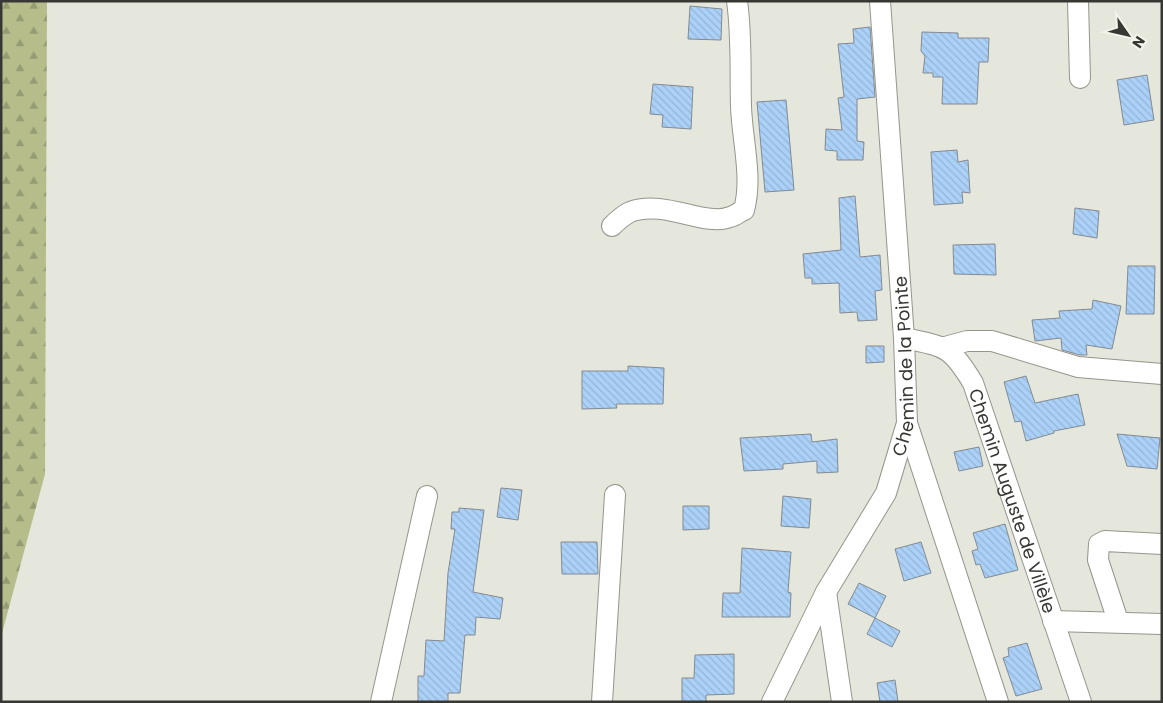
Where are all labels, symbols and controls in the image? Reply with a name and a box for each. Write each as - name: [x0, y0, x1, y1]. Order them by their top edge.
- north arrow: [1103, 10, 1153, 60]
- text: N: [1128, 32, 1150, 52]
- street label: Chemin de la Pointe: [885, 275, 920, 459]
- street label: Chemin Auguste de Villèle: [963, 385, 1062, 616]

